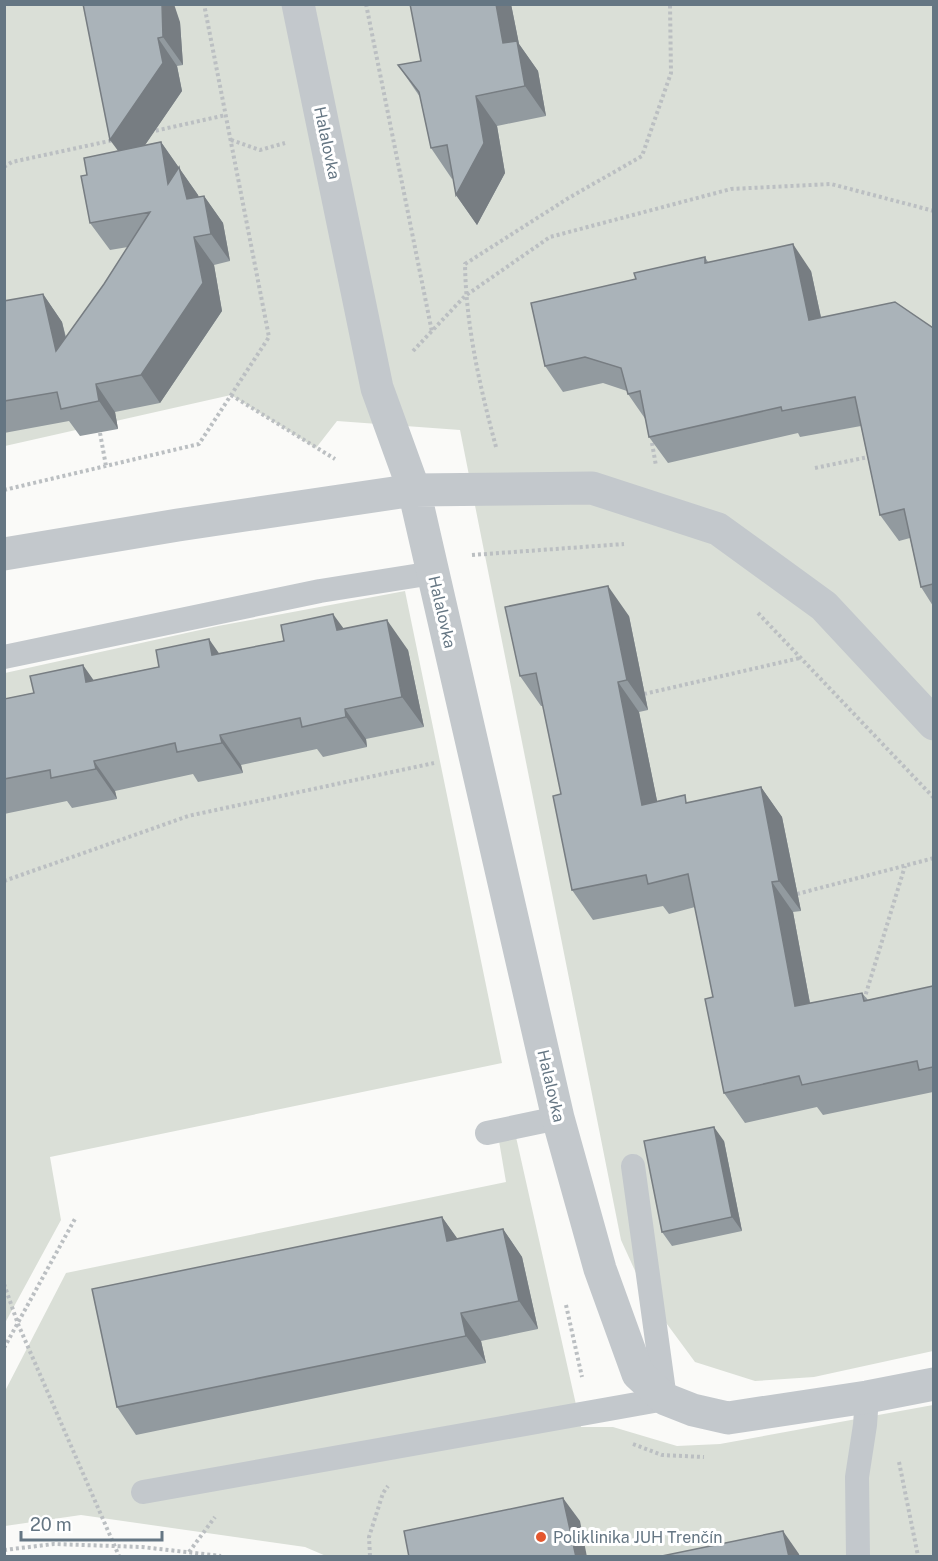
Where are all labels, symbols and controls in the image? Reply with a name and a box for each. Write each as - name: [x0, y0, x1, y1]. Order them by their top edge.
- street label: Halalovka: [310, 105, 344, 181]
- street label: Halalovka: [424, 574, 460, 650]
- street label: Halalovka: [533, 1048, 569, 1124]
- scale bar: [21, 1504, 162, 1542]
- text: 20 m: [30, 1514, 72, 1535]
- place label: Poliklinika JUH Trenčín: [553, 1528, 722, 1547]
- marker: Poliklinika JUH Trenčín: [534, 1530, 548, 1544]

